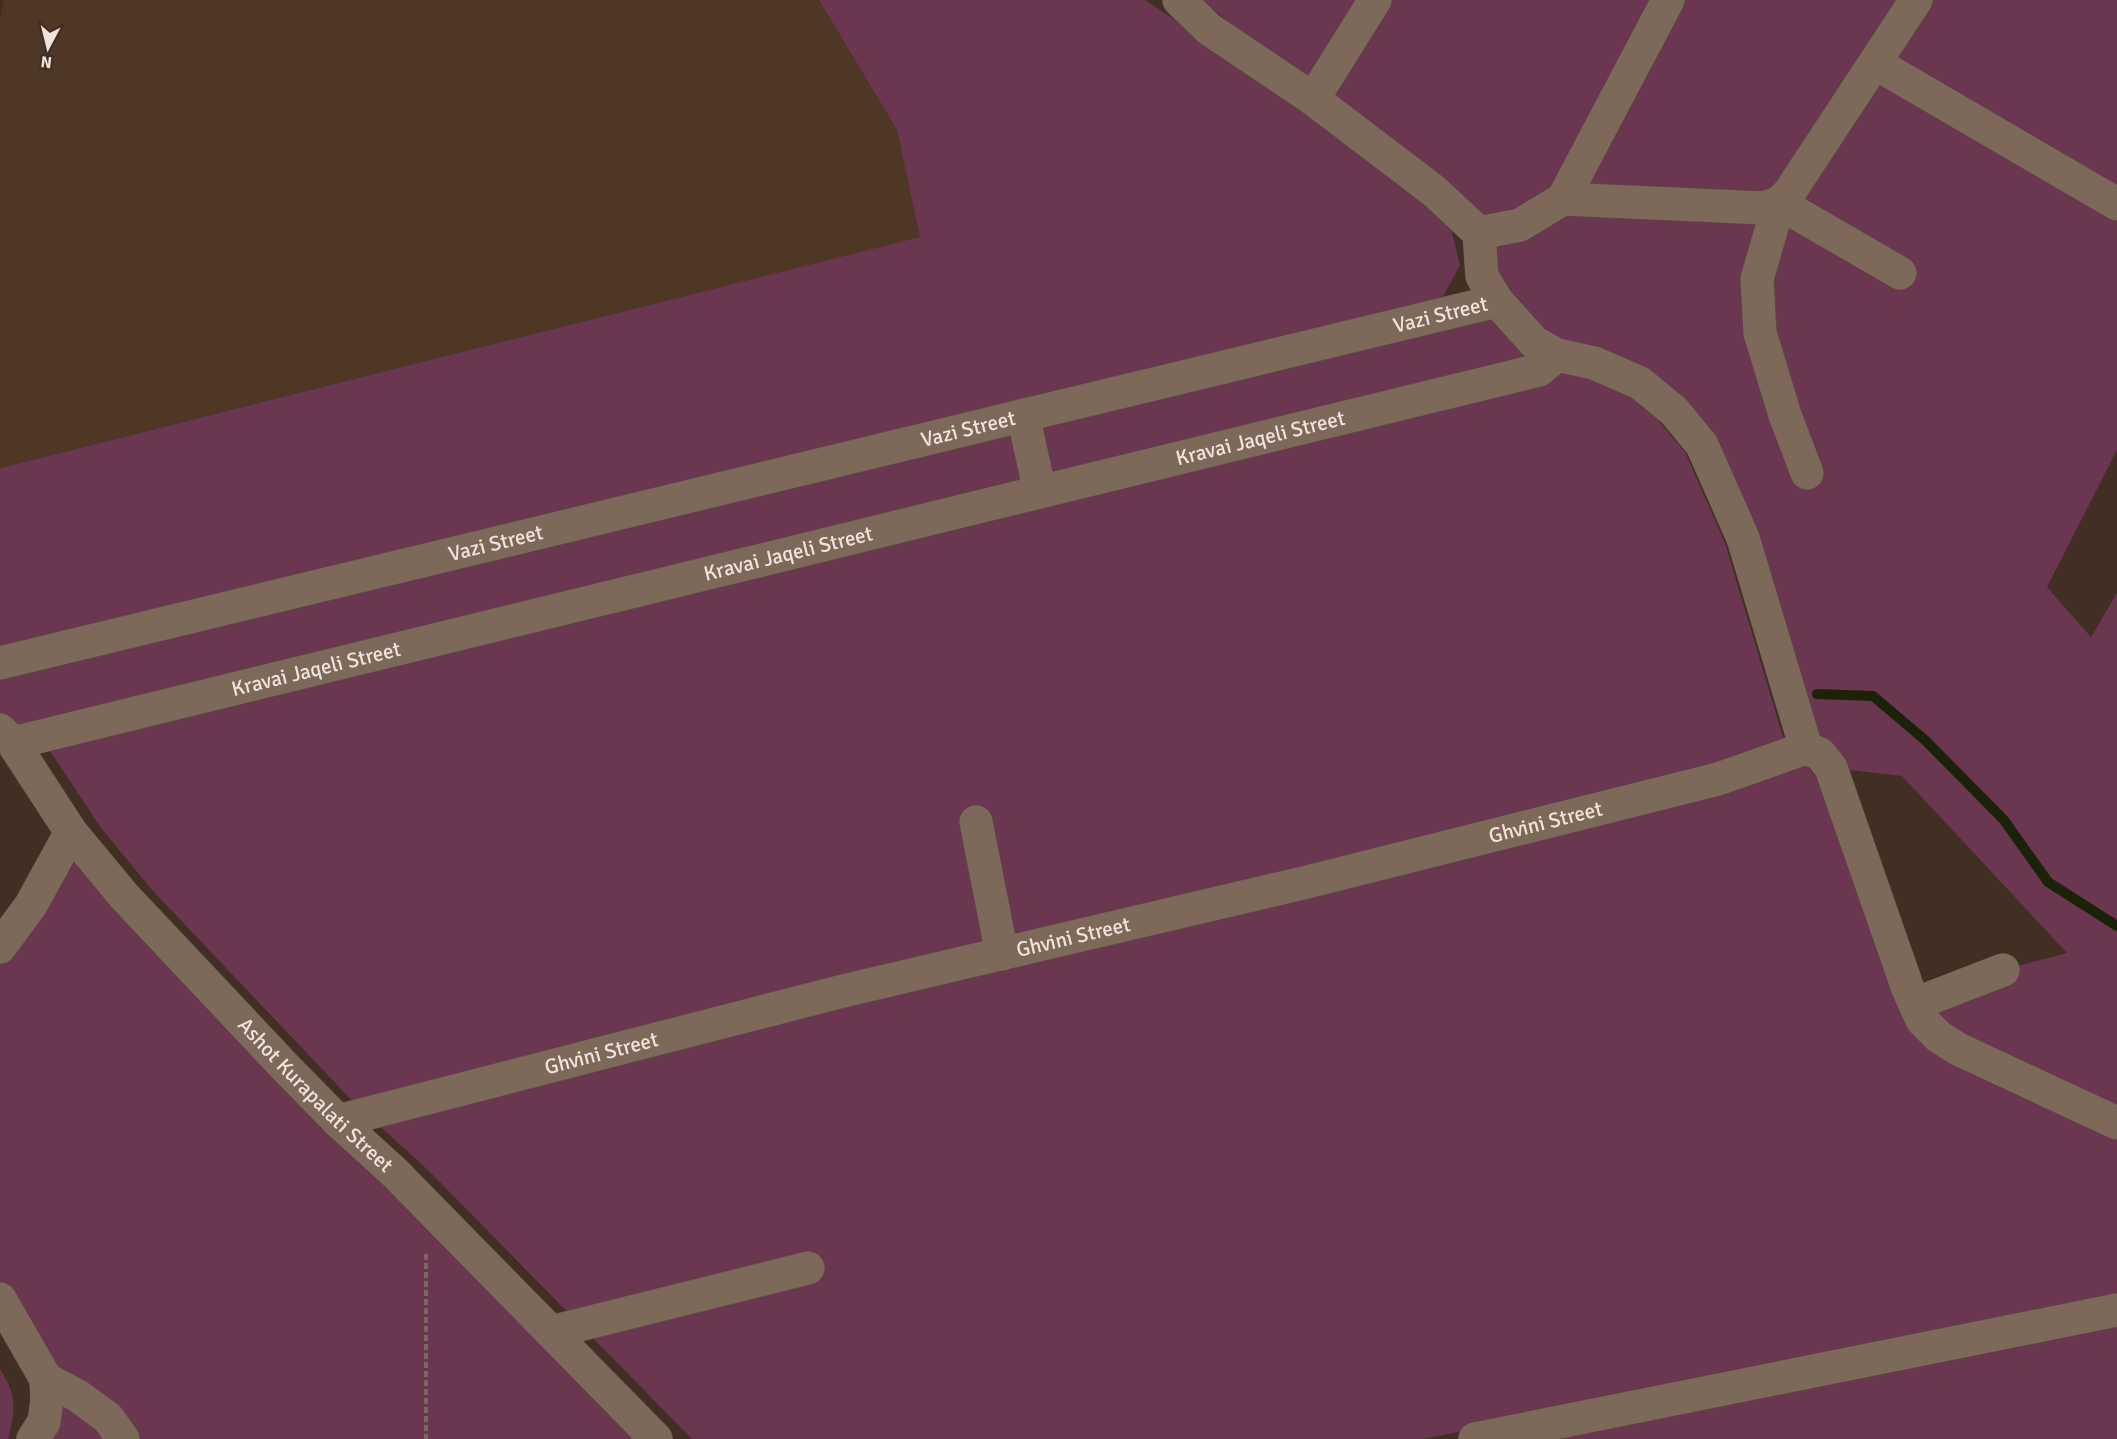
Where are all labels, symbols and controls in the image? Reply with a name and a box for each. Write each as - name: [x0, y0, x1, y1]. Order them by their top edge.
- north arrow: [18, 18, 78, 78]
- text: N: [40, 51, 53, 72]
- street label: Vazi Street: [1391, 291, 1490, 339]
- street label: Vazi Street: [918, 405, 1018, 453]
- street label: Kravai Jaqeli Street: [1173, 405, 1347, 471]
- street label: Vazi Street: [446, 519, 546, 567]
- street label: Kravai Jaqeli Street: [701, 520, 875, 587]
- street label: Kravai Jaqeli Street: [229, 636, 403, 702]
- street label: Ghvini Street: [1486, 795, 1605, 849]
- street label: Ghvini Street: [1014, 911, 1133, 963]
- street label: Ashot Kurapalati Street: [232, 1012, 399, 1178]
- street label: Ghvini Street: [542, 1026, 661, 1080]

